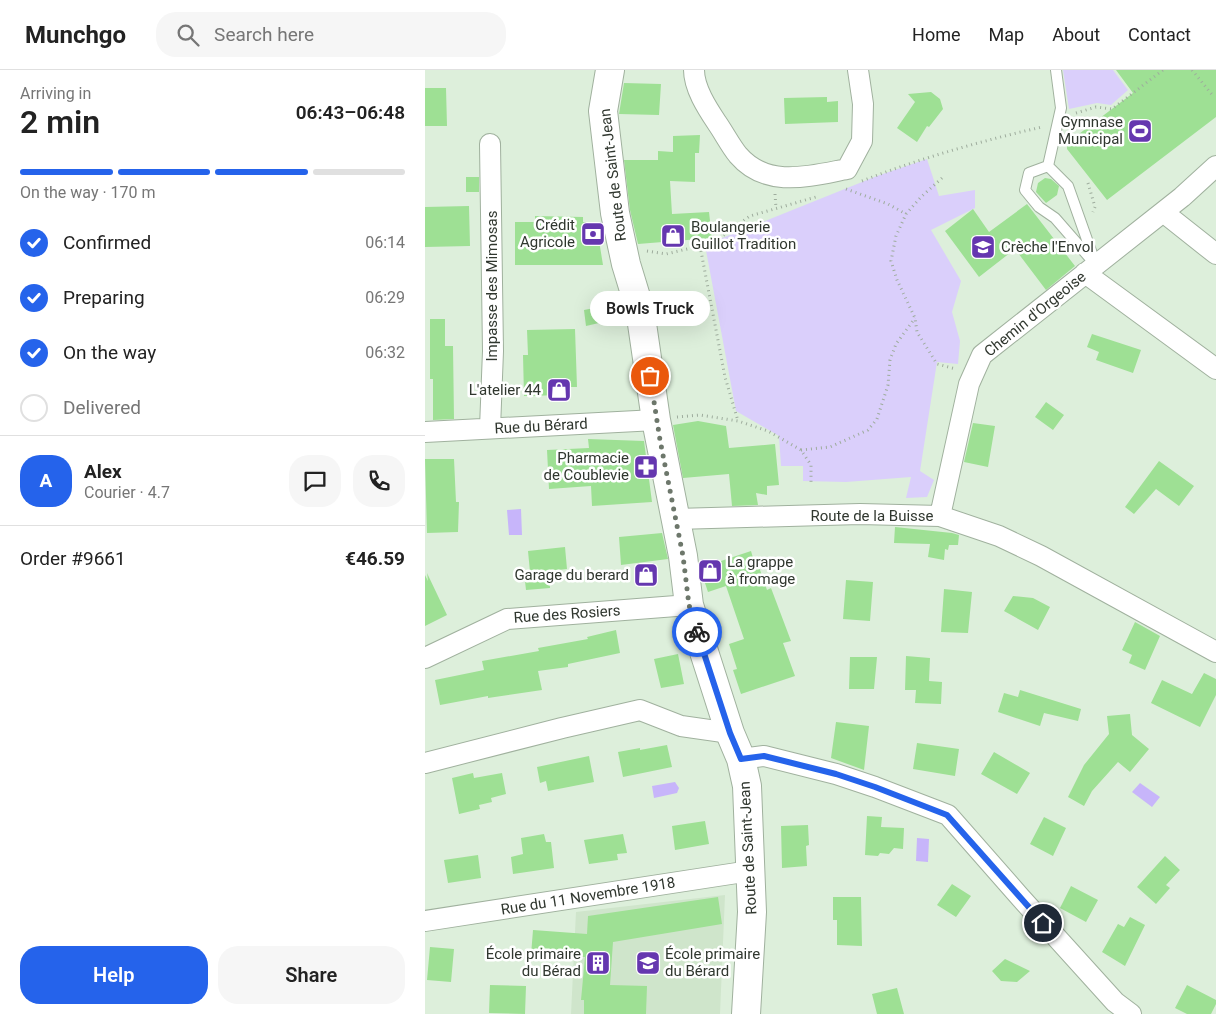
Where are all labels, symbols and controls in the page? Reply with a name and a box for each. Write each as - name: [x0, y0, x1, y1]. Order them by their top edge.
- search box: [156, 12, 506, 57]
- text: Munchgo: [25, 21, 126, 49]
- icon: search: [174, 21, 202, 49]
- text: Search here: [214, 23, 314, 46]
- text: Home: [912, 24, 961, 45]
- text: Map: [989, 24, 1024, 45]
- text: About: [1052, 24, 1100, 45]
- text: Contact: [1128, 24, 1191, 45]
- text: Arriving in: [20, 84, 91, 103]
- text: 06:43–06:48: [296, 101, 405, 124]
- text: 2 min: [20, 103, 100, 141]
- street label: Route de Saint-Jean: [596, 108, 630, 242]
- place label: Gymnase Municipal: [1058, 113, 1123, 148]
- sports icon: Gymnase Municipal: [1127, 118, 1153, 144]
- text: On the way · 170 m: [20, 183, 156, 202]
- street label: Impasse des Mimosas: [483, 211, 501, 361]
- place label: Crédit Agricole: [520, 216, 575, 251]
- place label: Boulangerie Guillot Tradition: [691, 218, 796, 253]
- bank icon: Crédit Agricole: [580, 221, 606, 247]
- shop icon: Boulangerie Guillot Tradition: [660, 223, 686, 249]
- icon: check: [20, 229, 48, 257]
- text: Confirmed: [63, 231, 151, 254]
- text: 06:14: [365, 233, 405, 252]
- school or university icon: Crèche l'Envol: [970, 234, 996, 260]
- place label: Crèche l'Envol: [1001, 238, 1094, 256]
- street label: Chemin d'Orgeoise: [981, 268, 1089, 360]
- icon: check: [20, 284, 48, 312]
- text: Preparing: [63, 286, 145, 309]
- text: 06:29: [365, 288, 405, 307]
- callout: Bowls Truck: [590, 291, 710, 326]
- text: Bowls Truck: [606, 299, 694, 318]
- icon: check: [20, 339, 48, 367]
- text: On the way: [63, 341, 156, 364]
- text: 06:32: [365, 343, 405, 362]
- pin: [629, 355, 671, 397]
- icon: bag: [636, 362, 664, 390]
- shop icon: L'atelier 44: [546, 377, 572, 403]
- place label: L'atelier 44: [469, 381, 542, 399]
- text: Delivered: [63, 396, 141, 419]
- street label: Rue du Bérard: [494, 415, 588, 437]
- place label: Pharmacie de Coublevie: [543, 449, 629, 484]
- pharmacy icon: Pharmacie de Coublevie: [633, 454, 659, 480]
- button: chat: [289, 455, 341, 507]
- button: phone: [353, 455, 405, 507]
- text: Alex: [84, 460, 122, 483]
- text: A: [40, 469, 52, 492]
- text: Courier · 4.7: [84, 483, 170, 502]
- street label: Route de la Buisse: [810, 507, 934, 525]
- text: Order #9661: [20, 547, 126, 570]
- text: €46.59: [345, 547, 405, 570]
- place label: La grappe à fromage: [727, 553, 795, 588]
- shop icon: La grappe à fromage: [697, 558, 723, 584]
- shop icon: Garage du berard: [633, 562, 659, 588]
- place label: Garage du berard: [514, 566, 629, 584]
- street label: Rue des Rosiers: [513, 601, 621, 627]
- courier: [672, 607, 722, 657]
- icon: bike: [683, 618, 711, 646]
- street label: Route de Saint-Jean: [736, 781, 760, 915]
- street label: Rue du 11 Novembre 1918: [499, 873, 677, 919]
- pin: [1022, 902, 1064, 944]
- icon: home: [1029, 909, 1057, 937]
- place label: École primaire du Bérad: [486, 945, 581, 980]
- place label: École primaire du Bérard: [665, 945, 760, 980]
- button: Help: [20, 946, 208, 1004]
- button: Share: [218, 946, 405, 1004]
- building icon: École primaire du Bérad: [585, 950, 611, 976]
- school or university icon: École primaire du Bérard: [635, 950, 661, 976]

